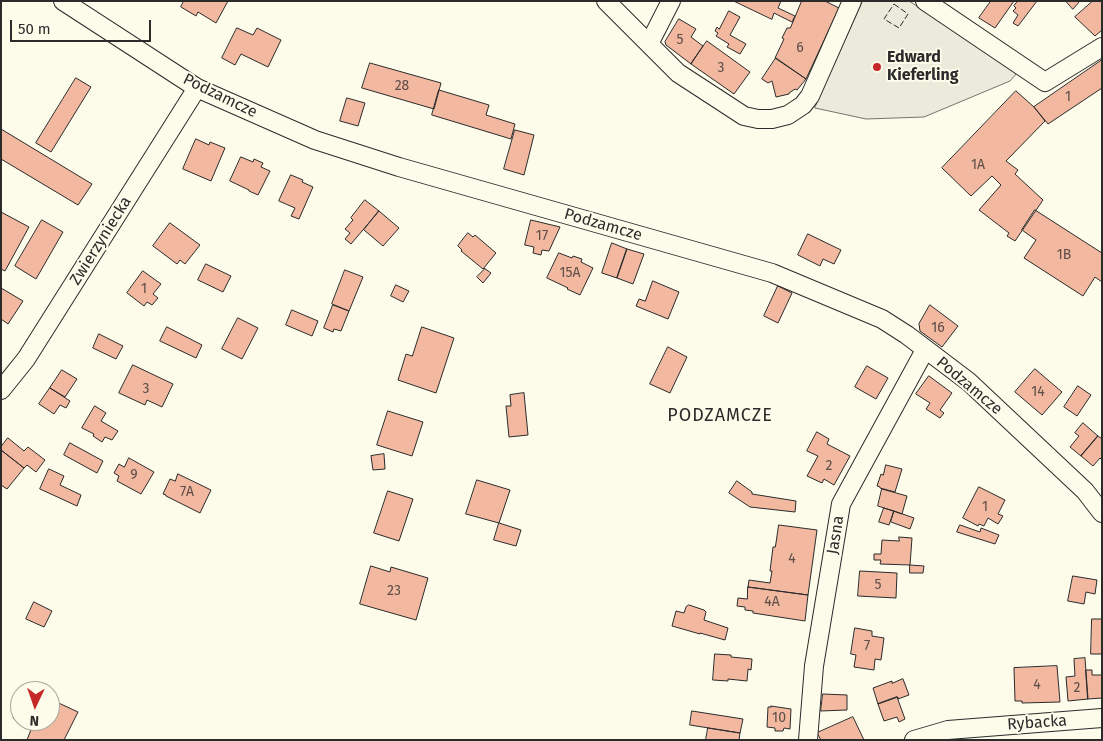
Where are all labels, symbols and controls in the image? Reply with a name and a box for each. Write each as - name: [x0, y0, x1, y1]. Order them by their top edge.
- scale bar: [12, 10, 154, 42]
- text: 50 m: [18, 20, 51, 38]
- house number: 5: [676, 32, 684, 48]
- house number: 6: [796, 40, 804, 56]
- place label: Edward Kieferling: [887, 48, 959, 86]
- house number: 3: [718, 60, 724, 76]
- marker: Edward Kieferling: [871, 61, 883, 73]
- street label: Podzamcze: [180, 70, 260, 122]
- house number: 28: [395, 78, 409, 94]
- house number: 1: [1065, 89, 1071, 105]
- house number: 1A: [971, 157, 985, 173]
- street label: Zwierzyniecka: [66, 193, 136, 289]
- street label: Podzamcze: [562, 205, 644, 245]
- house number: 17: [536, 228, 548, 244]
- house number: 1B: [1057, 247, 1071, 263]
- house number: 15A: [559, 265, 581, 281]
- house number: 1: [141, 281, 147, 297]
- house number: 16: [931, 320, 945, 336]
- street label: Podzamcze: [932, 353, 1006, 419]
- house number: 3: [143, 381, 149, 397]
- house number: 14: [1031, 384, 1045, 400]
- district label: PODZAMCZE: [666, 405, 774, 427]
- house number: 2: [826, 458, 832, 474]
- house number: 9: [130, 467, 138, 483]
- house number: 7A: [180, 484, 194, 500]
- house number: 1: [982, 499, 988, 515]
- street label: Jasna: [823, 514, 849, 556]
- house number: 4: [788, 551, 796, 567]
- house number: 5: [874, 577, 882, 593]
- house number: 23: [387, 583, 401, 599]
- house number: 4A: [764, 594, 780, 610]
- house number: 7: [864, 638, 870, 654]
- house number: 4: [1033, 677, 1041, 693]
- house number: 2: [1074, 680, 1080, 696]
- north arrow: [10, 681, 60, 731]
- house number: 10: [772, 710, 786, 726]
- street label: Rybacka: [1006, 711, 1068, 735]
- text: N: [29, 712, 39, 729]

